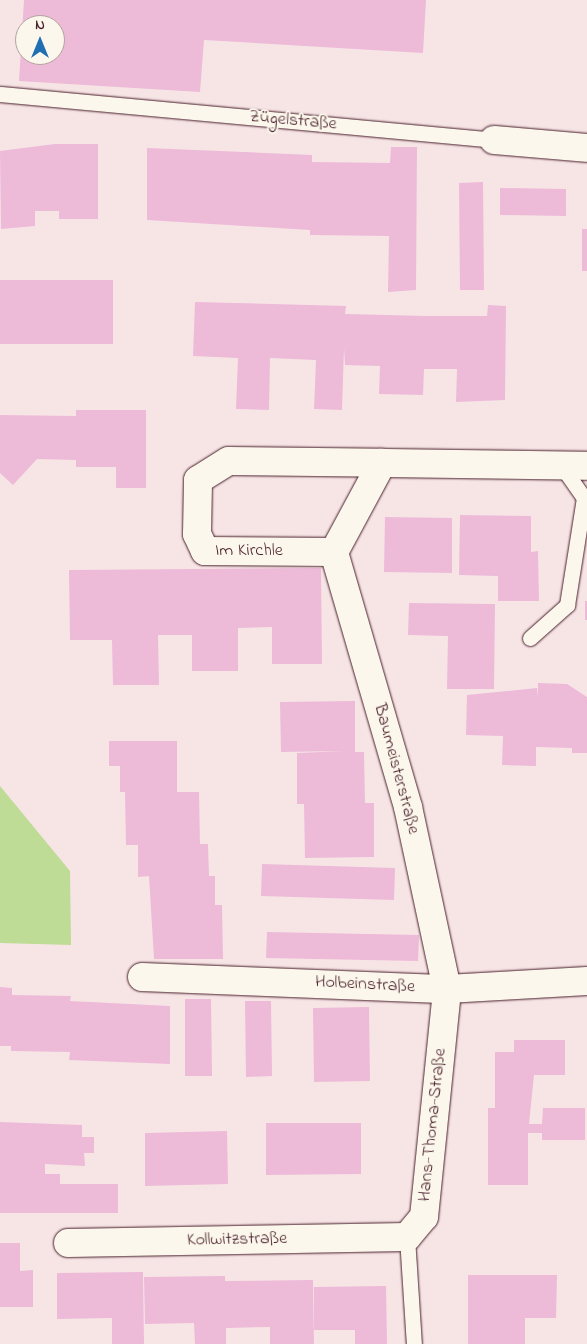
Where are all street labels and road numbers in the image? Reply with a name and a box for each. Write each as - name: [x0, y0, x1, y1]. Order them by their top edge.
- street label: Zügelstraße: [248, 106, 338, 136]
- street label: Im Kirchle: [215, 540, 283, 562]
- street label: Baumeisterstraße: [368, 701, 424, 837]
- street label: Holbeinstraße: [315, 972, 415, 998]
- street label: Hans-Thoma-Straße: [414, 1047, 452, 1203]
- street label: Kollwitzstraße: [187, 1228, 287, 1252]

